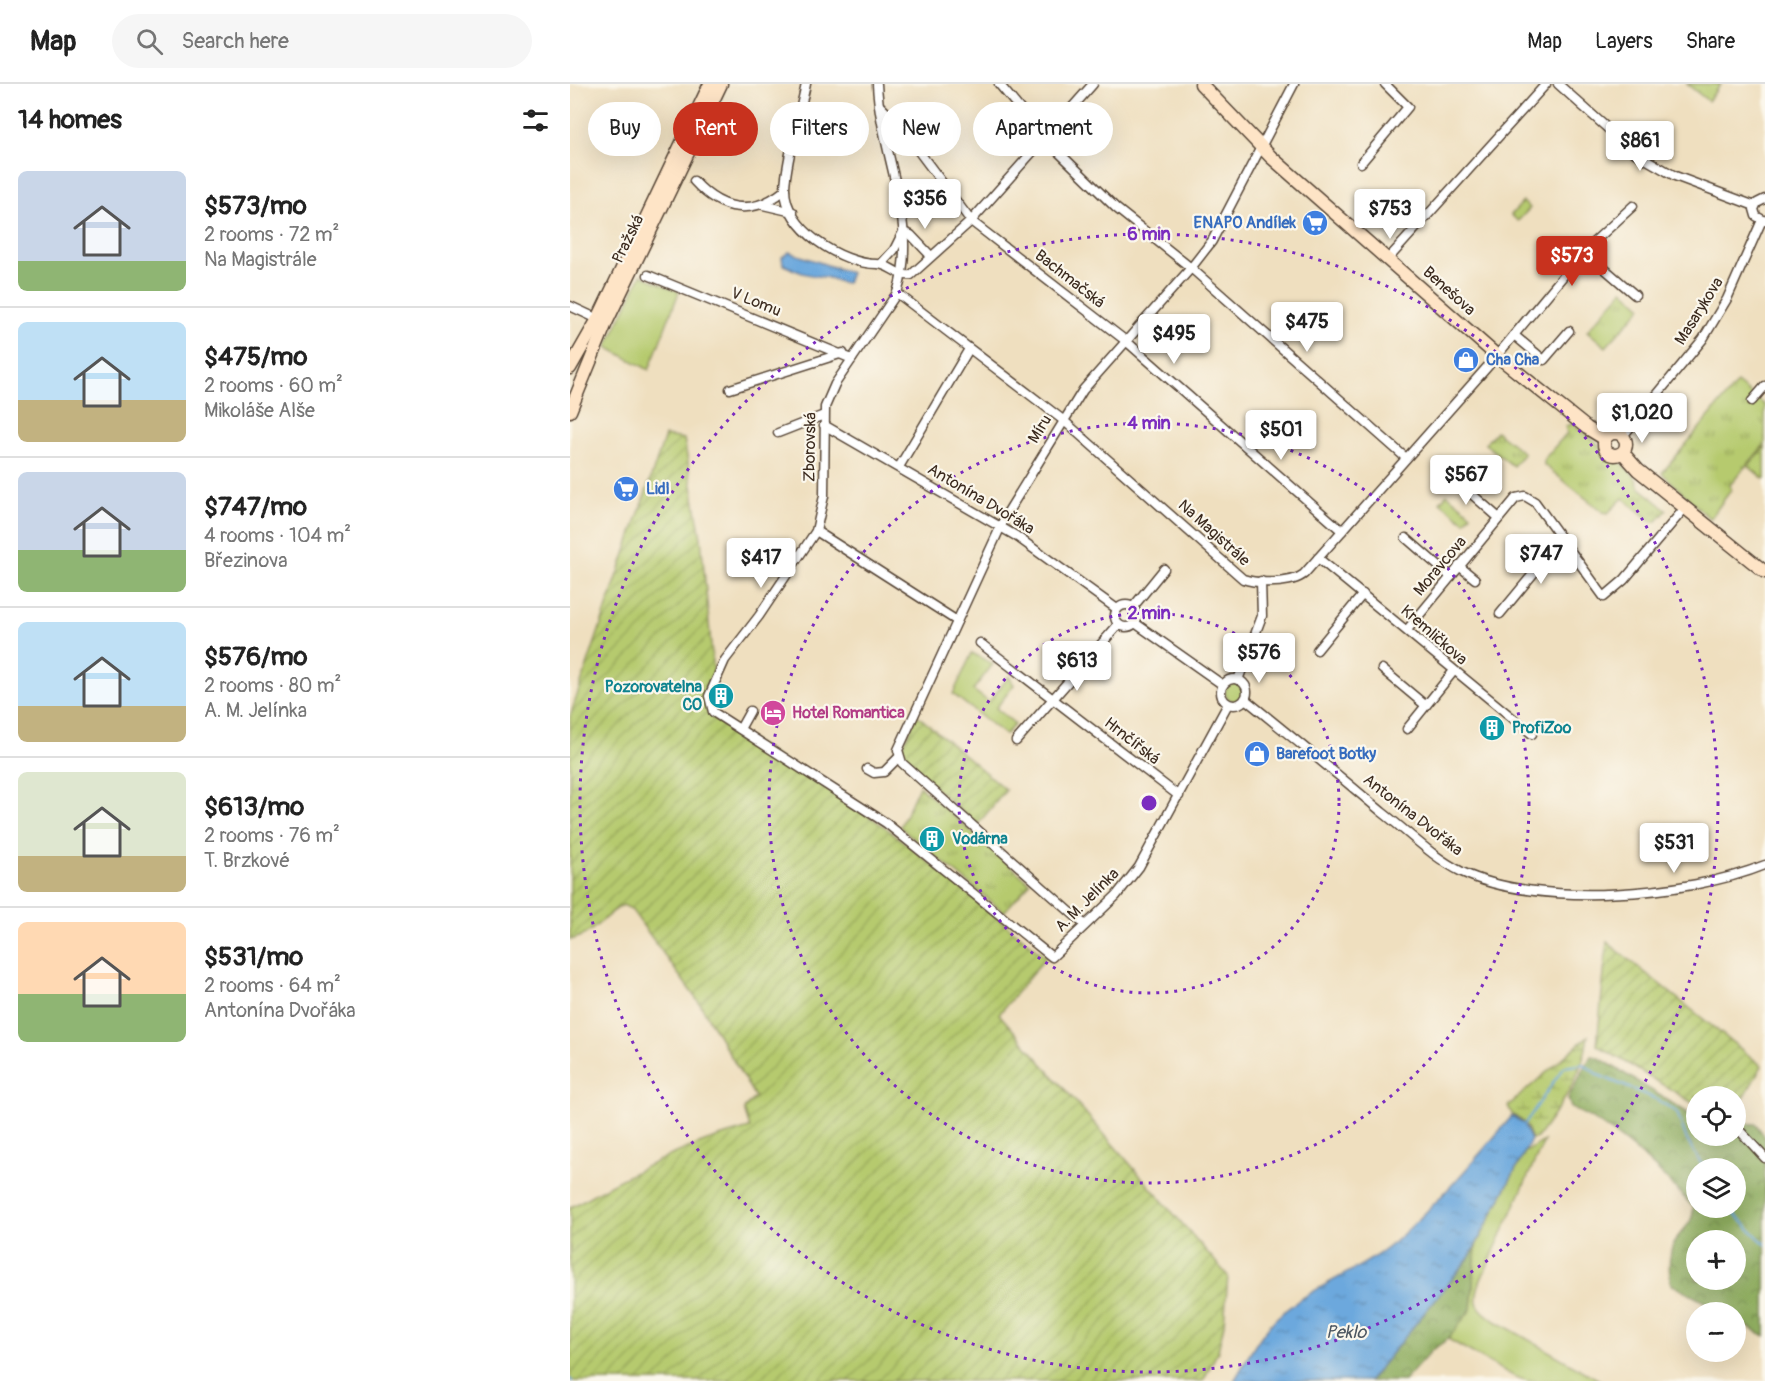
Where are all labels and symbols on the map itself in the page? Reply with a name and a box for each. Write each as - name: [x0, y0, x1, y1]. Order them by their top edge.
- pin: $861: [1604, 121, 1676, 172]
- pin: $356: [889, 179, 961, 230]
- pin: $753: [1354, 189, 1426, 240]
- supermarket icon: ENAPO Andílek: [1300, 208, 1330, 238]
- street label: Pražská: [608, 212, 648, 266]
- place label: ENAPO Andílek: [1194, 213, 1296, 233]
- text: 6 min: [1127, 223, 1171, 246]
- pin: $573: [1536, 236, 1608, 287]
- street label: Bachmačská: [1031, 245, 1109, 313]
- street label: Benešova: [1419, 262, 1479, 320]
- street label: Masarykova: [1670, 273, 1728, 349]
- street label: V Lomu: [728, 283, 784, 321]
- pin: $475: [1271, 302, 1343, 353]
- pin: $495: [1138, 314, 1210, 365]
- shop icon: Cha Cha: [1451, 345, 1481, 375]
- place label: Cha Cha: [1486, 350, 1540, 370]
- pin: $1,020: [1593, 393, 1691, 444]
- pin: $501: [1245, 410, 1317, 461]
- street label: Míru: [1024, 411, 1056, 447]
- street label: Zborovská: [799, 412, 821, 482]
- text: 4 min: [1127, 412, 1171, 435]
- pin: $567: [1430, 455, 1502, 506]
- street label: Antonína Dvořáka: [924, 459, 1038, 539]
- supermarket icon: Lidl: [611, 474, 641, 504]
- place label: Lidl: [646, 479, 670, 499]
- street label: Na Magistrále: [1174, 495, 1254, 571]
- street label: Moravcova: [1409, 532, 1471, 600]
- pin: $747: [1505, 534, 1577, 585]
- pin: $417: [725, 538, 797, 589]
- street label: Kremličkova: [1397, 601, 1471, 669]
- text: 2 min: [1127, 602, 1171, 625]
- pin: $576: [1223, 633, 1295, 684]
- pin: $613: [1041, 641, 1113, 692]
- place label: Pozorovatelna CO: [605, 677, 703, 715]
- building icon: Pozorovatelna CO: [706, 681, 736, 711]
- hotel icon: Hotel Romantica: [758, 698, 788, 728]
- place label: Hotel Romantica: [792, 703, 905, 723]
- street label: Hrnčířská: [1100, 713, 1164, 769]
- building icon: ProfiZoo: [1477, 713, 1507, 743]
- place label: ProfiZoo: [1512, 718, 1572, 738]
- shop icon: Barefoot Botky: [1242, 739, 1272, 769]
- place label: Barefoot Botky: [1276, 744, 1376, 764]
- street label: Antonína Dvořáka: [1359, 770, 1467, 860]
- centre of rings: [1139, 793, 1159, 813]
- pin: $531: [1638, 823, 1710, 874]
- building icon: Vodárna: [917, 824, 947, 854]
- place label: Vodárna: [952, 829, 1008, 849]
- street label: A. M. Jelínka: [1051, 864, 1123, 936]
- water label: Peklo: [1326, 1321, 1367, 1344]

